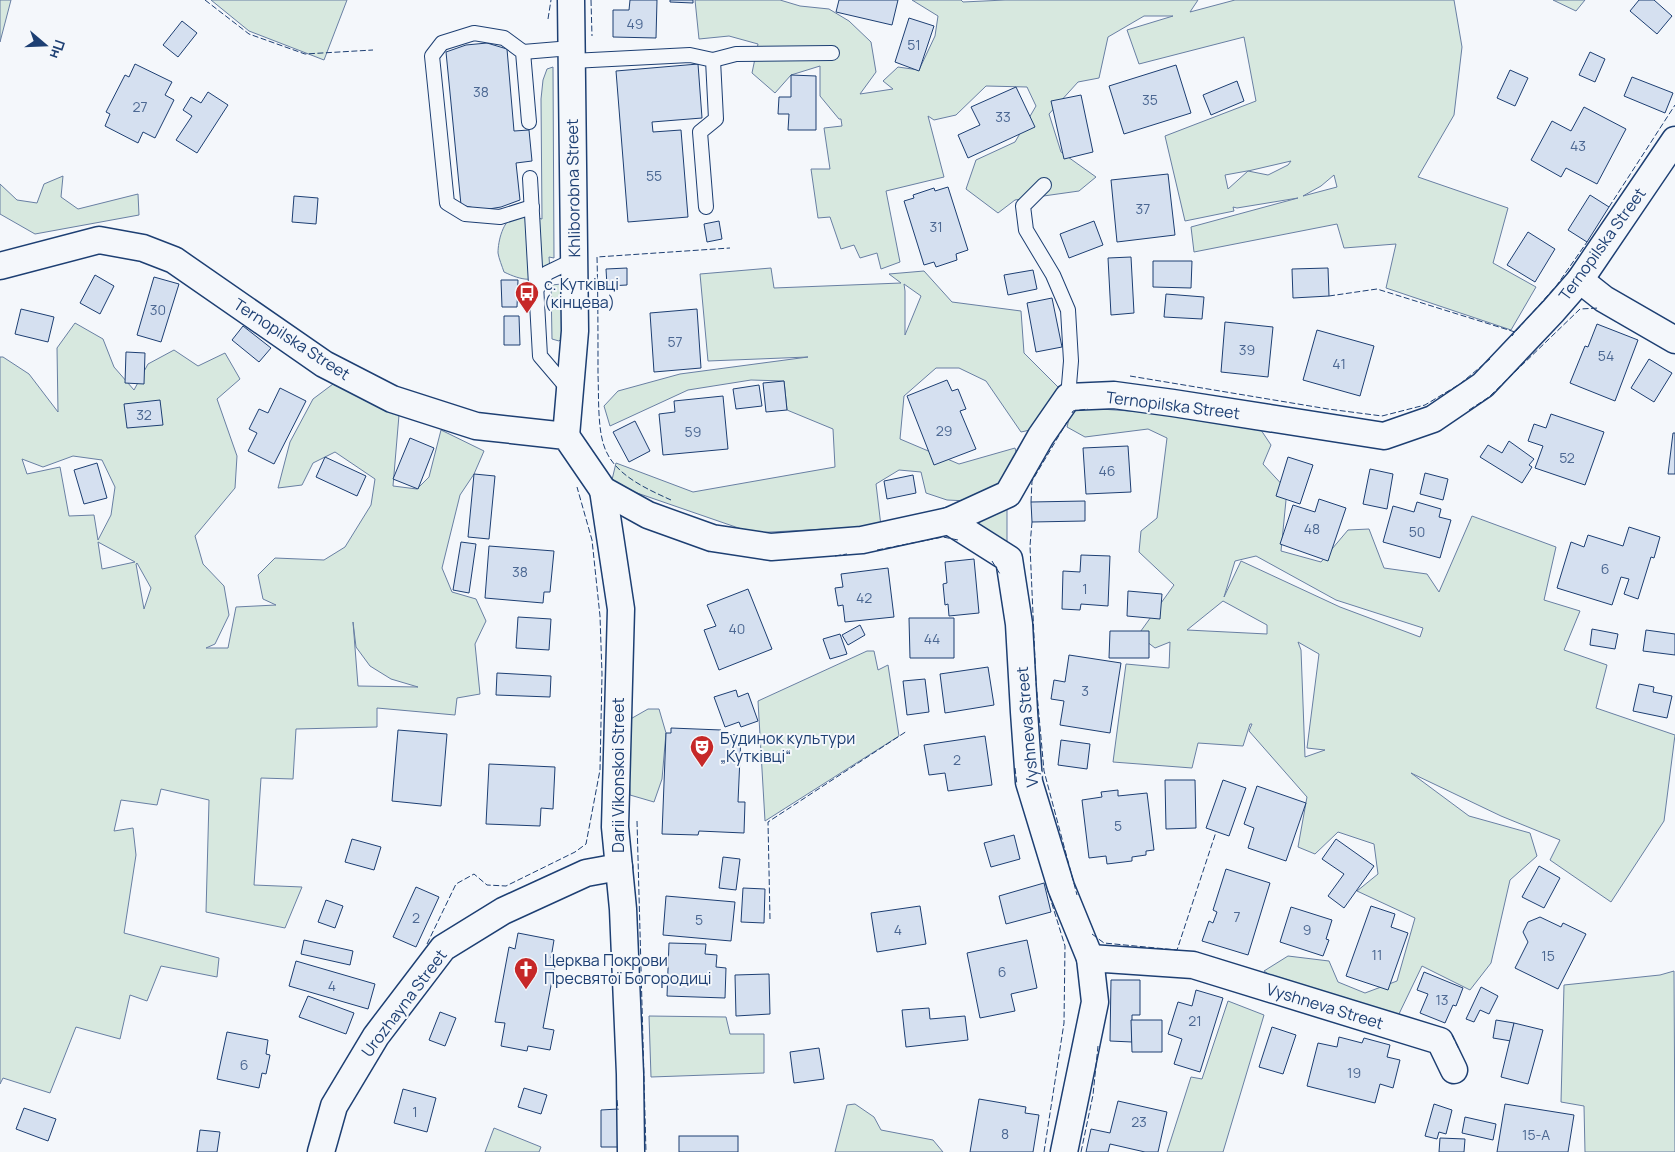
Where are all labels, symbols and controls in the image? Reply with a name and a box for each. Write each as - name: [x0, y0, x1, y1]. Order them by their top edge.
- house number: 49: [627, 14, 643, 33]
- north arrow: [20, 20, 70, 70]
- house number: 51: [907, 35, 921, 54]
- text: Пн: [46, 37, 70, 61]
- house number: 38: [473, 82, 489, 101]
- house number: 35: [1142, 90, 1158, 109]
- house number: 27: [132, 97, 148, 116]
- house number: 33: [995, 107, 1011, 126]
- street label: Khliborobna Street: [561, 119, 585, 257]
- house number: 43: [1570, 136, 1586, 155]
- house number: 55: [646, 166, 662, 185]
- street label: Ternopilska Street: [1554, 183, 1650, 305]
- house number: 37: [1136, 199, 1150, 218]
- house number: 31: [929, 217, 943, 236]
- place label: с. Кутківці (кінцева): [544, 273, 619, 313]
- bus stop icon: с. Кутківці (кінцева): [514, 280, 540, 314]
- street label: Ternopilska Street: [230, 293, 354, 385]
- house number: 30: [150, 300, 166, 319]
- house number: 57: [667, 332, 683, 351]
- house number: 39: [1239, 340, 1255, 359]
- house number: 54: [1598, 346, 1614, 365]
- house number: 41: [1332, 354, 1346, 373]
- street label: Ternopilska Street: [1105, 386, 1241, 424]
- house number: 32: [136, 405, 152, 424]
- house number: 29: [936, 421, 952, 440]
- house number: 59: [685, 422, 701, 441]
- house number: 52: [1559, 448, 1575, 467]
- house number: 46: [1099, 461, 1115, 480]
- house number: 48: [1304, 519, 1320, 538]
- house number: 50: [1409, 522, 1425, 541]
- house number: 6: [1601, 559, 1609, 578]
- house number: 38: [512, 562, 528, 581]
- house number: 1: [1082, 579, 1088, 598]
- house number: 42: [856, 588, 872, 607]
- house number: 40: [729, 619, 745, 638]
- house number: 44: [924, 629, 940, 648]
- street label: Vyshneva Street: [1011, 666, 1043, 788]
- house number: 3: [1081, 681, 1089, 700]
- street label: Darii Vikonskoi Street: [607, 697, 629, 853]
- place label: Будинок культури „Кутківці“: [720, 727, 855, 767]
- theatre icon: Будинок культури „Кутківці“: [689, 734, 715, 768]
- house number: 2: [953, 750, 961, 769]
- house number: 5: [1114, 816, 1122, 835]
- house number: 7: [1233, 907, 1241, 926]
- house number: 2: [412, 908, 420, 927]
- house number: 5: [695, 910, 703, 929]
- house number: 4: [894, 920, 902, 939]
- house number: 9: [1303, 920, 1311, 939]
- street label: Urozhayna Street: [356, 945, 452, 1061]
- house number: 11: [1372, 945, 1382, 964]
- house number: 15: [1541, 946, 1555, 965]
- place label: Церква Покрови Пресвятої Богородиці: [544, 949, 712, 989]
- church icon: Церква Покрови Пресвятої Богородиці: [513, 956, 539, 990]
- house number: 6: [998, 962, 1006, 981]
- house number: 4: [328, 976, 336, 995]
- street label: Vyshneva Street: [1264, 978, 1386, 1034]
- house number: 13: [1435, 990, 1449, 1009]
- house number: 21: [1188, 1011, 1202, 1030]
- house number: 6: [240, 1055, 248, 1074]
- house number: 19: [1347, 1063, 1361, 1082]
- house number: 1: [412, 1102, 418, 1121]
- house number: 23: [1131, 1112, 1147, 1131]
- house number: 8: [1001, 1124, 1009, 1143]
- house number: 15-А: [1522, 1125, 1550, 1144]

